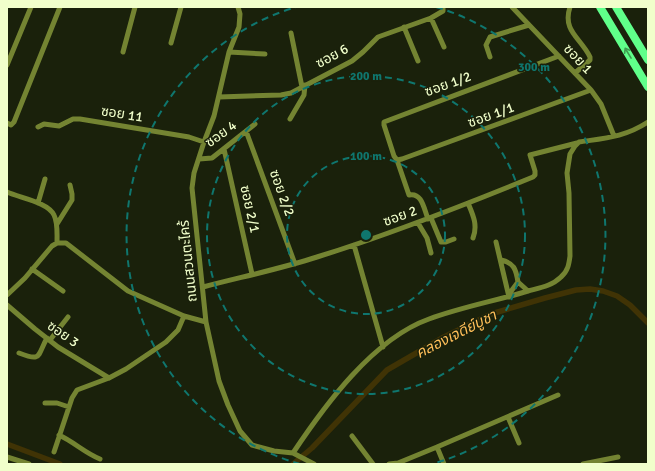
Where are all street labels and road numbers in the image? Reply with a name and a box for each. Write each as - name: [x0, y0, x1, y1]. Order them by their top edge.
- street label: ซอย 6: [313, 40, 351, 72]
- street label: ซอย 1: [560, 40, 596, 78]
- street label: ซอย 1/2: [422, 68, 474, 100]
- street label: ซอย 1/1: [465, 99, 517, 131]
- street label: ซอย 11: [100, 102, 144, 126]
- street label: ซอย 4: [202, 117, 240, 151]
- street label: ซอย 2/2: [266, 167, 298, 219]
- street label: ซอย 2/1: [236, 184, 264, 234]
- street label: ซอย 2: [381, 202, 419, 230]
- street label: ถนนสวนตะไคร้: [175, 219, 201, 303]
- street label: ซอย 3: [44, 317, 82, 351]

